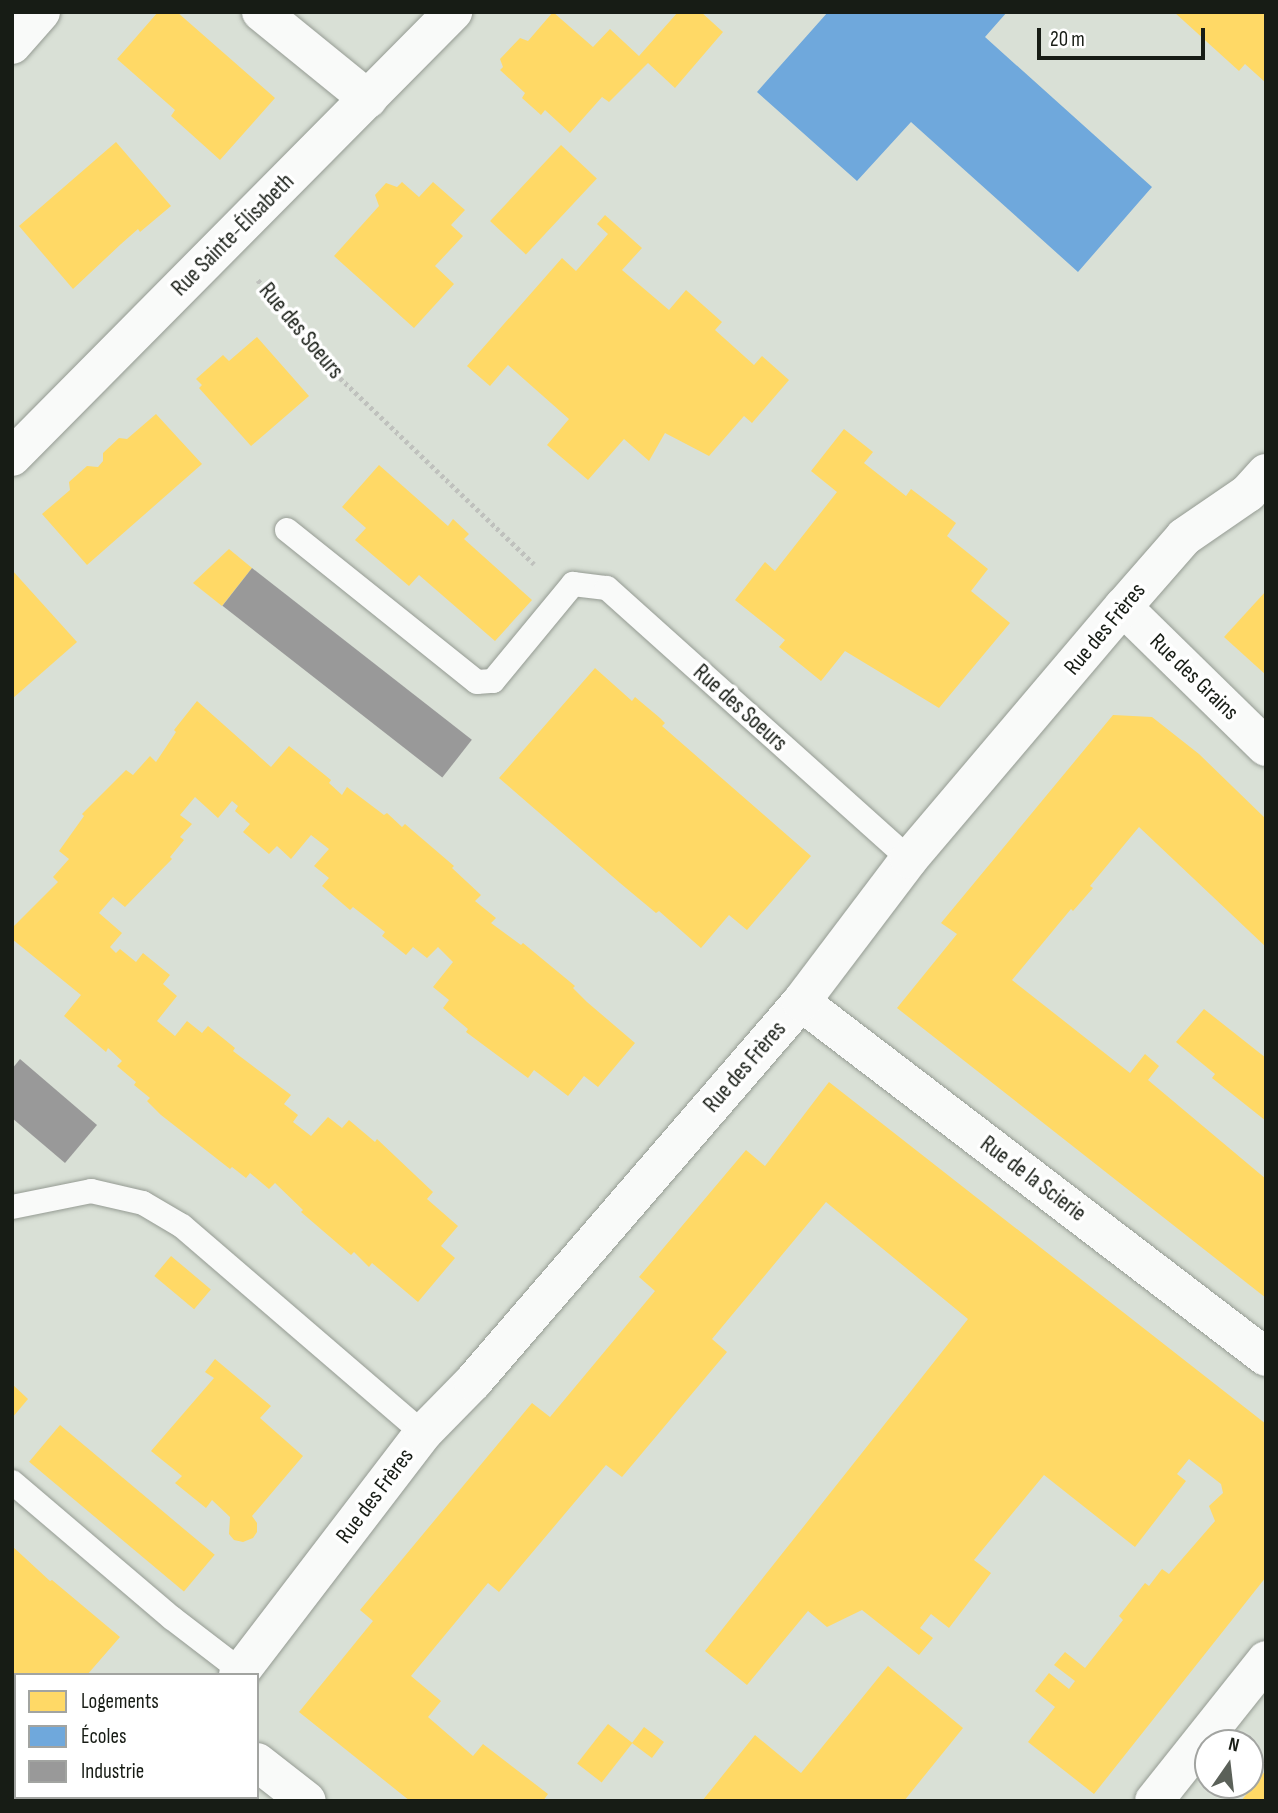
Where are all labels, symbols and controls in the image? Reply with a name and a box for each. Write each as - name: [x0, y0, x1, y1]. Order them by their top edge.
- scale bar: [1040, 14, 1208, 58]
- text: 20 m: [1050, 27, 1085, 52]
- street label: Rue Sainte-Élisabeth: [166, 168, 300, 302]
- street label: Rue des Soeurs: [253, 277, 349, 385]
- street label: Rue des Frères: [1058, 577, 1152, 681]
- street label: Rue des Grains: [1144, 628, 1244, 726]
- street label: Rue des Soeurs: [687, 659, 793, 757]
- street label: Rue des Frères: [698, 1016, 792, 1118]
- street label: Rue de la Scierie: [975, 1130, 1091, 1228]
- street label: Rue des Frères: [330, 1443, 420, 1549]
- legend: [14, 1673, 259, 1799]
- text: Logements: [81, 1689, 159, 1714]
- text: Écoles: [81, 1724, 126, 1749]
- north arrow: [1194, 1729, 1264, 1799]
- text: N: [1226, 1733, 1241, 1757]
- text: Industrie: [81, 1759, 144, 1784]

